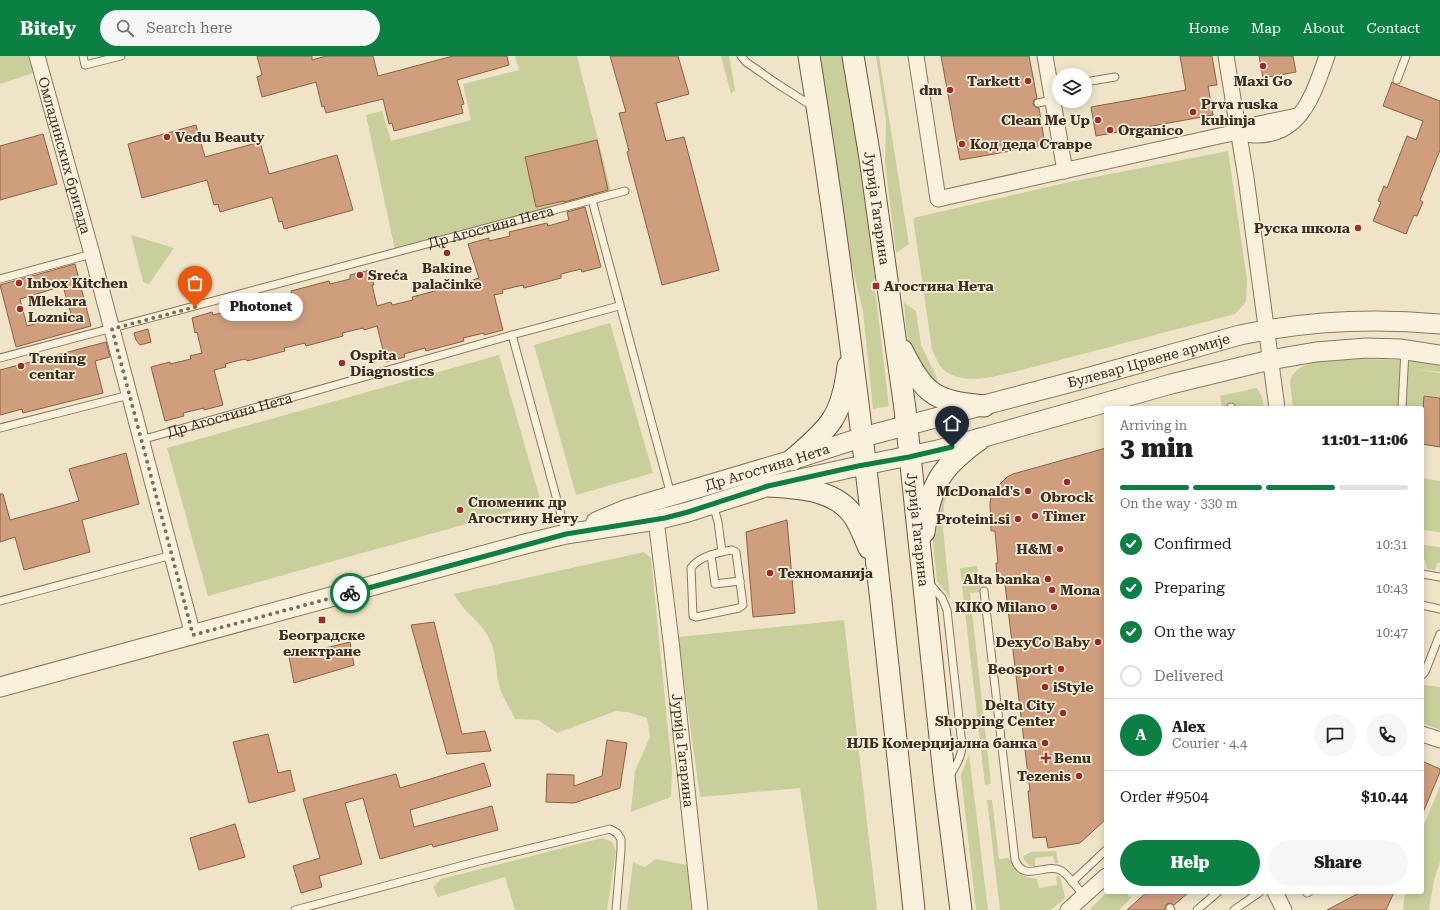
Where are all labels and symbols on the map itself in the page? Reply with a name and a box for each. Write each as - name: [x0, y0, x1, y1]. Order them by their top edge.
- marker: Maxi Go: [1258, 61, 1268, 71]
- place label: Tarkett: [967, 73, 1020, 89]
- place label: Maxi Go: [1234, 73, 1292, 89]
- street label: Омладинских бригада: [35, 75, 94, 236]
- marker: Tarkett: [1023, 76, 1033, 86]
- place label: dm: [919, 82, 942, 98]
- marker: dm: [945, 85, 955, 95]
- place label: Prva ruska kuhinja: [1201, 96, 1279, 128]
- marker: Prva ruska kuhinja: [1188, 107, 1198, 117]
- place label: Clean Me Up: [1001, 112, 1090, 128]
- marker: Clean Me Up: [1093, 115, 1103, 125]
- place label: Organico: [1118, 122, 1183, 138]
- marker: Organico: [1105, 125, 1115, 135]
- place label: Vedu Beauty: [175, 129, 265, 145]
- marker: Vedu Beauty: [162, 132, 172, 142]
- place label: Код деда Ставре: [970, 136, 1092, 152]
- marker: Код деда Ставре: [957, 139, 967, 149]
- street label: Јурија Гагарина: [861, 150, 893, 266]
- street label: Др Агостина Нета: [426, 202, 556, 251]
- place label: Руска школа: [1254, 220, 1351, 236]
- marker: Руска школа: [1353, 223, 1363, 233]
- marker: Bakine palačinke: [442, 248, 452, 258]
- place label: Bakine palačinke: [412, 260, 482, 292]
- pin: [178, 266, 212, 307]
- place label: Sreća: [368, 267, 408, 283]
- marker: Sreća: [355, 270, 365, 280]
- place label: Inbox Kitchen: [27, 275, 129, 291]
- marker: Inbox Kitchen: [14, 278, 24, 288]
- place label: Агостина Нета: [884, 278, 994, 294]
- marker: Агостина Нета: [871, 281, 881, 291]
- place label: Mlekara Loznica: [28, 293, 87, 325]
- callout: Photonet: [219, 293, 303, 321]
- marker: Mlekara Loznica: [15, 304, 25, 314]
- street label: Булевар Црвене армије: [1066, 330, 1232, 391]
- place label: Ospita Diagnostics: [350, 347, 434, 379]
- place label: Trening centar: [29, 350, 86, 382]
- marker: Ospita Diagnostics: [337, 358, 347, 368]
- marker: Trening centar: [16, 361, 26, 371]
- street label: Др Агостина Нета: [165, 390, 294, 440]
- pin: [935, 406, 969, 447]
- street label: Др Агостина Нета: [703, 440, 832, 493]
- street label: Јурија Гагарина: [904, 472, 932, 588]
- marker: Obrock: [1062, 477, 1072, 487]
- place label: McDonald's: [937, 483, 1020, 499]
- marker: McDonald's: [1023, 486, 1033, 496]
- place label: Obrock: [1040, 489, 1094, 505]
- place label: Споменик др Агостину Нету: [468, 494, 579, 526]
- marker: Споменик др Агостину Нету: [455, 505, 465, 515]
- place label: Timer: [1043, 508, 1086, 524]
- place label: Proteini.si: [936, 511, 1010, 527]
- marker: Timer: [1030, 511, 1040, 521]
- marker: Proteini.si: [1013, 514, 1023, 524]
- place label: H&M: [1016, 541, 1052, 557]
- marker: H&M: [1055, 544, 1065, 554]
- place label: Техноманија: [778, 565, 874, 581]
- marker: Техноманија: [765, 568, 775, 578]
- place label: Alta banka: [963, 571, 1041, 587]
- courier: [330, 573, 370, 613]
- marker: Alta banka: [1043, 574, 1053, 584]
- place label: Mona: [1060, 582, 1101, 598]
- marker: Mona: [1047, 585, 1057, 595]
- place label: KIKO Milano: [955, 599, 1046, 615]
- marker: KIKO Milano: [1049, 602, 1059, 612]
- marker: Београдске електране: [317, 615, 327, 625]
- place label: Београдске електране: [279, 627, 365, 659]
- place label: DexyCo Baby: [996, 634, 1091, 650]
- marker: DexyCo Baby: [1093, 637, 1103, 647]
- place label: Beosport: [988, 661, 1053, 677]
- marker: Beosport: [1056, 664, 1066, 674]
- place label: iStyle: [1053, 679, 1094, 695]
- marker: iStyle: [1040, 682, 1050, 692]
- street label: Јурија Гагарина: [669, 693, 697, 809]
- place label: Delta City Shopping Center: [935, 697, 1056, 729]
- marker: Delta City Shopping Center: [1058, 708, 1068, 718]
- place label: НЛБ Комерцијална банка: [847, 735, 1038, 751]
- marker: НЛБ Комерцијална банка: [1040, 738, 1050, 748]
- place label: Benu: [1054, 750, 1091, 766]
- marker: Benu: [1041, 753, 1051, 763]
- place label: Tezenis: [1017, 768, 1071, 784]
- marker: Tezenis: [1074, 771, 1084, 781]

